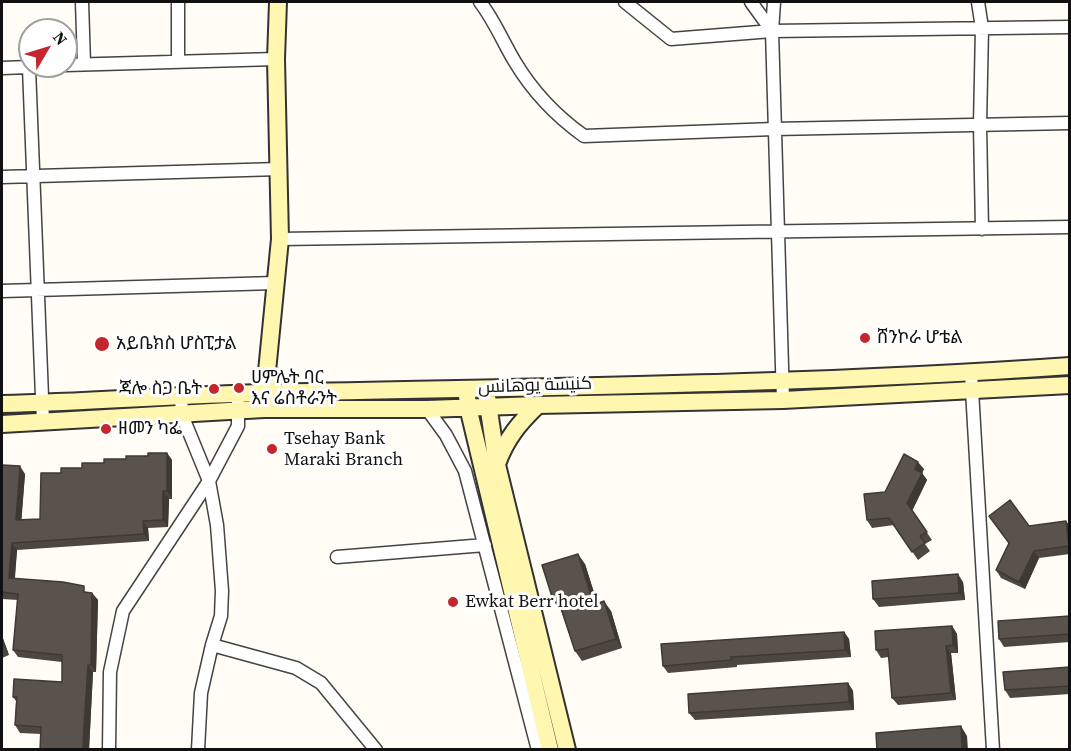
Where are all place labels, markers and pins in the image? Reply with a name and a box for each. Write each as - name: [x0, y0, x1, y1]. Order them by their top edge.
- place label: ሸንኮራ ሆቴል: [877, 327, 962, 349]
- marker: ሸንኮራ ሆቴል: [858, 331, 872, 345]
- place label: አይቤክስ ሆስፒታል: [116, 333, 236, 355]
- marker: አይቤክስ ሆስፒታል: [93, 335, 111, 353]
- place label: ሀምሌት ባር እና ሬስቶራንት: [251, 367, 337, 410]
- place label: ጃሎ ስጋ ቤት: [119, 378, 202, 400]
- marker: ሀምሌት ባር እና ሬስቶራንት: [232, 381, 246, 395]
- marker: ጃሎ ስጋ ቤት: [207, 382, 221, 396]
- place label: ዘመን ካፌ: [118, 418, 182, 440]
- marker: ዘመን ካፌ: [99, 422, 113, 436]
- place label: Tsehay Bank Maraki Branch: [284, 428, 403, 470]
- marker: Tsehay Bank Maraki Branch: [265, 442, 279, 456]
- place label: Ewkat Berr hotel: [465, 591, 599, 613]
- marker: Ewkat Berr hotel: [446, 595, 460, 609]

